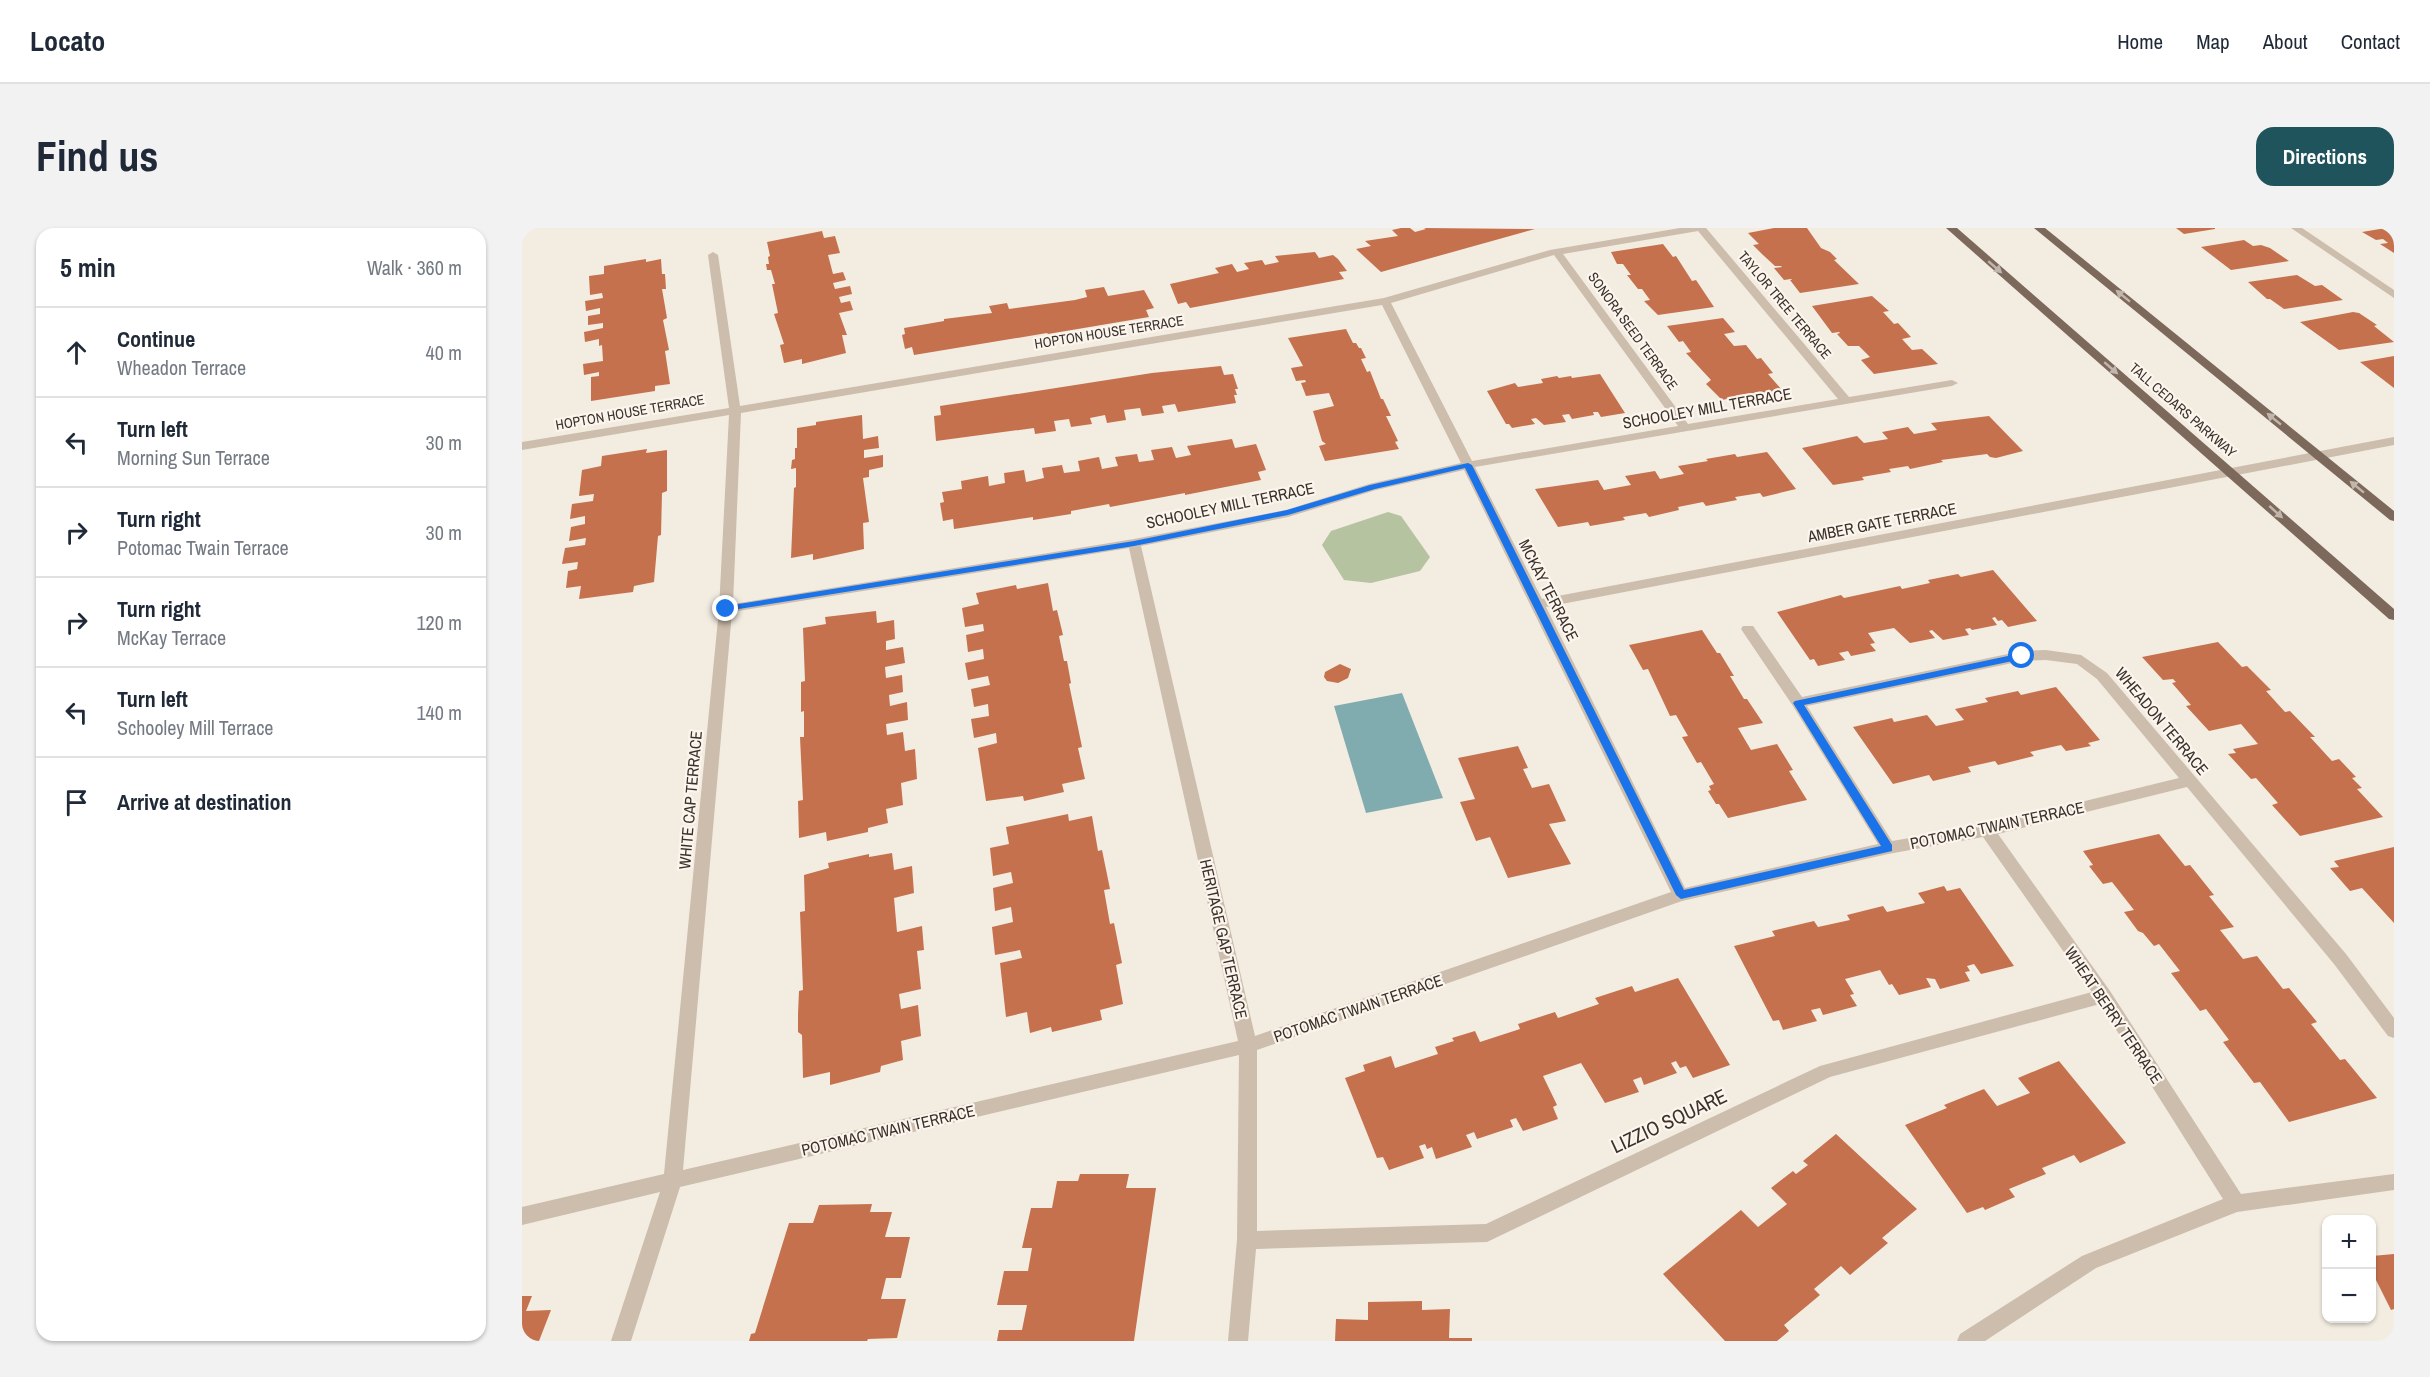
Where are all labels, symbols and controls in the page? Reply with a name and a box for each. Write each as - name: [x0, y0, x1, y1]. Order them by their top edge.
- text: Locato: [30, 22, 105, 60]
- text: Home: [2117, 27, 2163, 56]
- text: Map: [2196, 27, 2230, 56]
- text: About: [2263, 27, 2308, 56]
- text: Contact: [2341, 27, 2400, 56]
- button: Directions: [2256, 127, 2394, 186]
- text: Find us: [36, 128, 158, 184]
- street label: TAYLOR TREE TERRACE: [1734, 247, 1836, 363]
- text: 5 min: [60, 250, 116, 285]
- text: Walk · 360 m: [367, 254, 462, 281]
- one-way arrow: [1987, 260, 2003, 273]
- street label: SONORA SEED TERRACE: [1584, 268, 1682, 394]
- one-way arrow: [2115, 291, 2130, 303]
- street label: HOPTON HOUSE TERRACE: [1033, 311, 1185, 353]
- text: Continue: [117, 324, 195, 354]
- icon: ahead: [60, 336, 93, 369]
- text: 40 m: [426, 339, 462, 366]
- text: Wheadon Terrace: [117, 354, 246, 381]
- street label: TALL CEDARS PARKWAY: [2126, 359, 2240, 462]
- one-way arrow: [2103, 361, 2118, 374]
- street label: SCHOOLEY MILL TERRACE: [1621, 382, 1793, 434]
- street label: HOPTON HOUSE TERRACE: [554, 390, 706, 434]
- one-way arrow: [2266, 413, 2282, 426]
- text: Turn left: [117, 414, 188, 444]
- icon: left: [60, 426, 93, 459]
- text: 30 m: [426, 429, 462, 456]
- text: Morning Sun Terrace: [117, 444, 270, 471]
- street label: SCHOOLEY MILL TERRACE: [1144, 476, 1316, 534]
- one-way arrow: [2349, 481, 2364, 493]
- street label: AMBER GATE TERRACE: [1805, 497, 1958, 547]
- text: Turn right: [117, 504, 201, 534]
- one-way arrow: [2269, 505, 2284, 519]
- icon: right: [60, 516, 93, 549]
- text: 30 m: [426, 519, 462, 546]
- text: Potomac Twain Terrace: [117, 534, 289, 561]
- street label: MCKAY TERRACE: [1514, 535, 1584, 645]
- text: Turn right: [117, 594, 201, 624]
- route end: [712, 595, 738, 621]
- icon: right: [60, 606, 93, 639]
- text: 120 m: [416, 609, 462, 636]
- text: McKay Terrace: [117, 624, 226, 651]
- route start: [2008, 642, 2034, 668]
- street label: WHEADON TERRACE: [2110, 662, 2214, 780]
- text: Turn left: [117, 684, 188, 714]
- icon: left: [60, 696, 93, 729]
- text: 140 m: [416, 699, 462, 726]
- text: Schooley Mill Terrace: [117, 714, 273, 741]
- street label: WHITE CAP TERRACE: [673, 730, 707, 870]
- icon: arrive: [60, 786, 93, 819]
- text: Arrive at destination: [117, 787, 291, 817]
- street label: POTOMAC TWAIN TERRACE: [1908, 796, 2086, 854]
- street label: HERITAGE GAP TERRACE: [1195, 857, 1253, 1021]
- street label: WHEAT BERRY TERRACE: [2060, 942, 2168, 1088]
- street label: POTOMAC TWAIN TERRACE: [1271, 969, 1445, 1047]
- street label: LIZZIO SQUARE: [1606, 1082, 1731, 1159]
- street label: POTOMAC TWAIN TERRACE: [799, 1099, 977, 1161]
- map controls: [2322, 1215, 2376, 1323]
- button: +: [2322, 1215, 2376, 1269]
- button: −: [2322, 1269, 2376, 1323]

